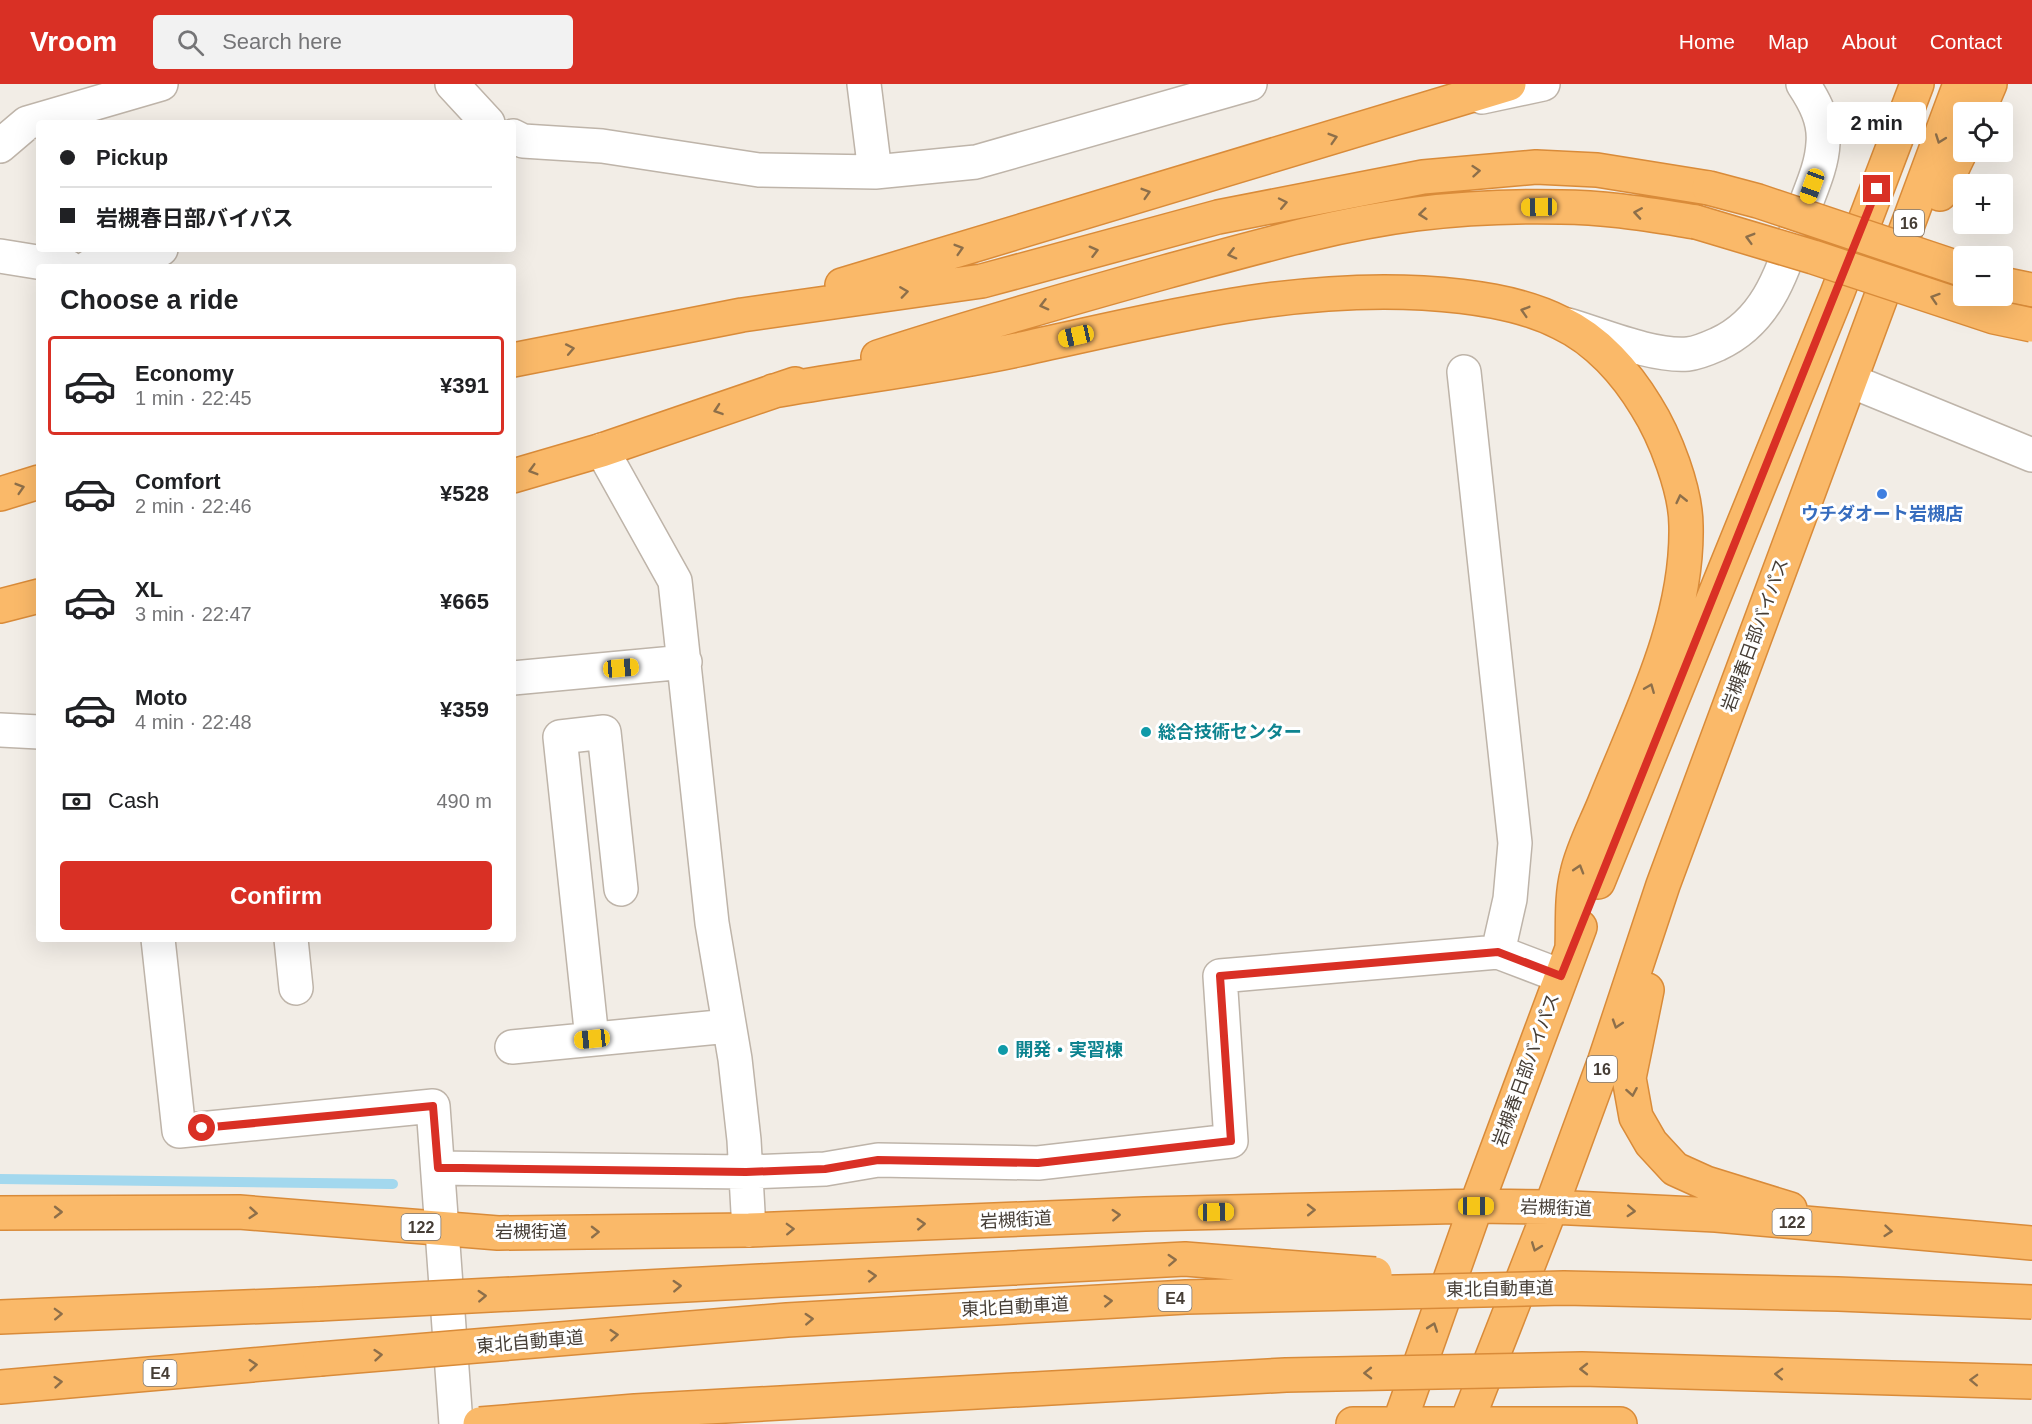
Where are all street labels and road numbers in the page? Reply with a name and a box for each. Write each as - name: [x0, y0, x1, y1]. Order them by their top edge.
- road number: 16: [1894, 210, 1924, 236]
- street label: 岩槻春日部バイパス: [1718, 556, 1792, 714]
- street label: 岩槻春日部バイパス: [1489, 991, 1563, 1149]
- road number: 16: [1587, 1056, 1617, 1082]
- street label: 岩槻街道: [1520, 1197, 1592, 1219]
- street label: 岩槻街道: [980, 1208, 1052, 1232]
- road number: 122: [1772, 1209, 1812, 1235]
- road number: 122: [402, 1214, 440, 1240]
- street label: 岩槻街道: [495, 1222, 567, 1242]
- street label: 東北自動車道: [1446, 1278, 1554, 1300]
- road number: E4: [1158, 1285, 1192, 1311]
- street label: 東北自動車道: [961, 1294, 1069, 1320]
- street label: 東北自動車道: [475, 1327, 585, 1357]
- road number: E4: [144, 1360, 176, 1386]

